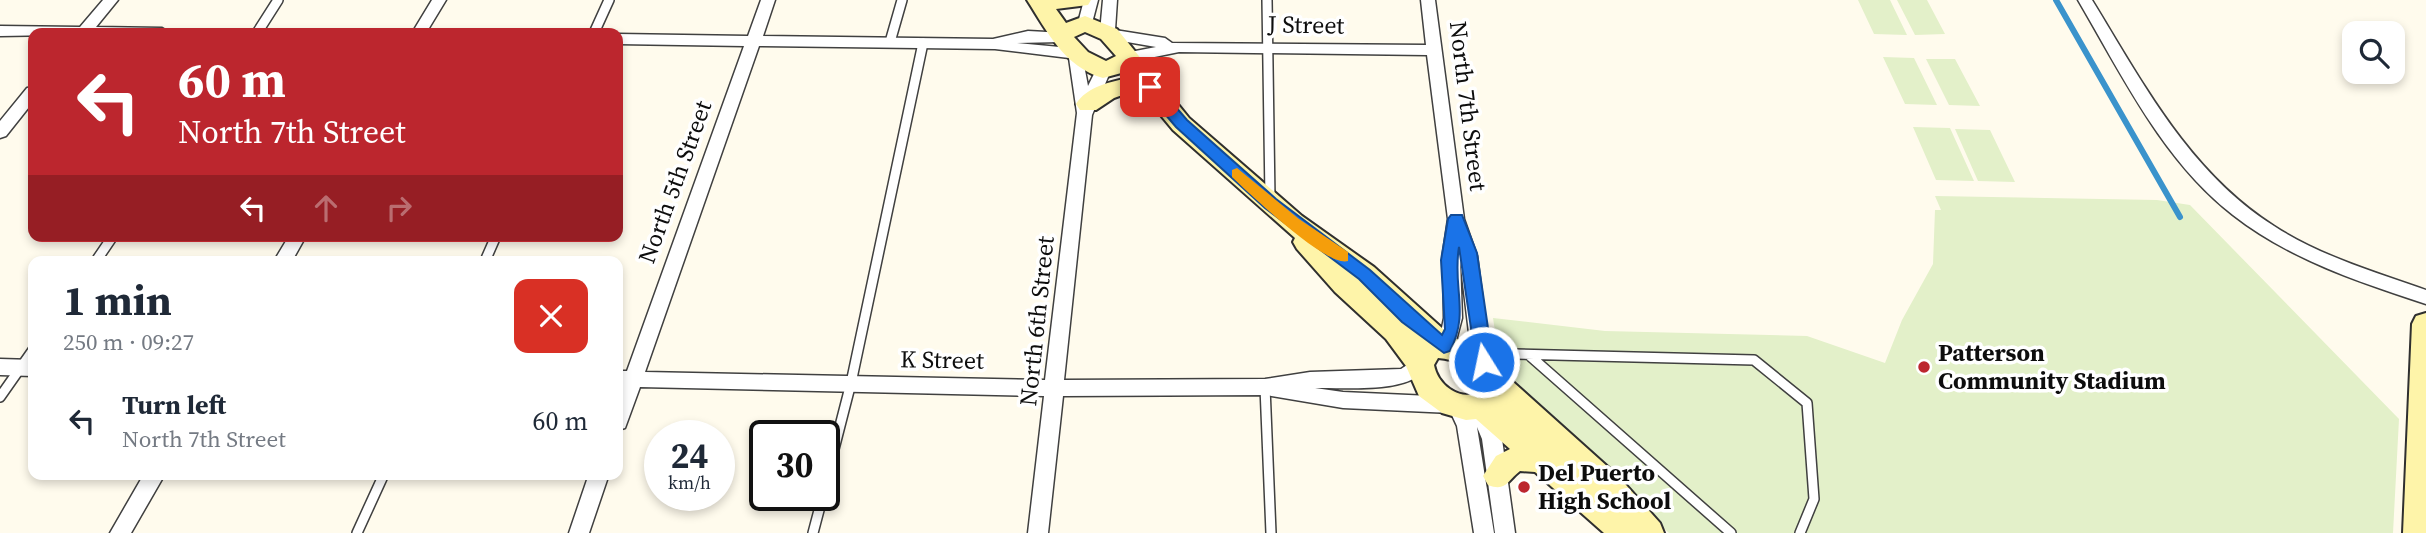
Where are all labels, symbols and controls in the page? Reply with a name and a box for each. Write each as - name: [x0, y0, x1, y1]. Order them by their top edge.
- street label: J Street: [1266, 7, 1345, 42]
- street label: North 7th Street: [1442, 19, 1495, 193]
- map controls: [2342, 21, 2405, 84]
- button: search: [2342, 21, 2405, 84]
- text: 60 m: [178, 46, 286, 113]
- icon: left: [63, 56, 154, 147]
- pin: [1120, 57, 1180, 117]
- icon: arrive: [1131, 68, 1169, 106]
- street label: North 5th Street: [630, 96, 719, 268]
- text: North 7th Street: [178, 110, 406, 154]
- icon: left: [234, 189, 272, 227]
- icon: ahead: [307, 189, 345, 227]
- icon: right: [380, 189, 418, 227]
- street label: North 6th Street: [1011, 234, 1062, 408]
- text: 1 min: [63, 271, 172, 329]
- button: close: [514, 279, 588, 353]
- position arrow: [1447, 325, 1521, 399]
- text: 250 m · 09:27: [63, 326, 194, 358]
- place label: Patterson Community Stadium: [1938, 336, 2166, 397]
- street label: K Street: [900, 342, 984, 377]
- marker: Patterson Community Stadium: [1916, 359, 1932, 375]
- text: Turn left: [122, 387, 226, 423]
- icon: left: [63, 402, 101, 440]
- text: 60 m: [533, 403, 588, 439]
- speed limit sign: 30: [749, 420, 840, 511]
- text: North 7th Street: [122, 423, 286, 455]
- text: 24: [671, 432, 708, 480]
- place label: Del Puerto High School: [1538, 456, 1672, 517]
- text: km/h: [668, 470, 711, 495]
- marker: Del Puerto High School: [1516, 479, 1532, 495]

